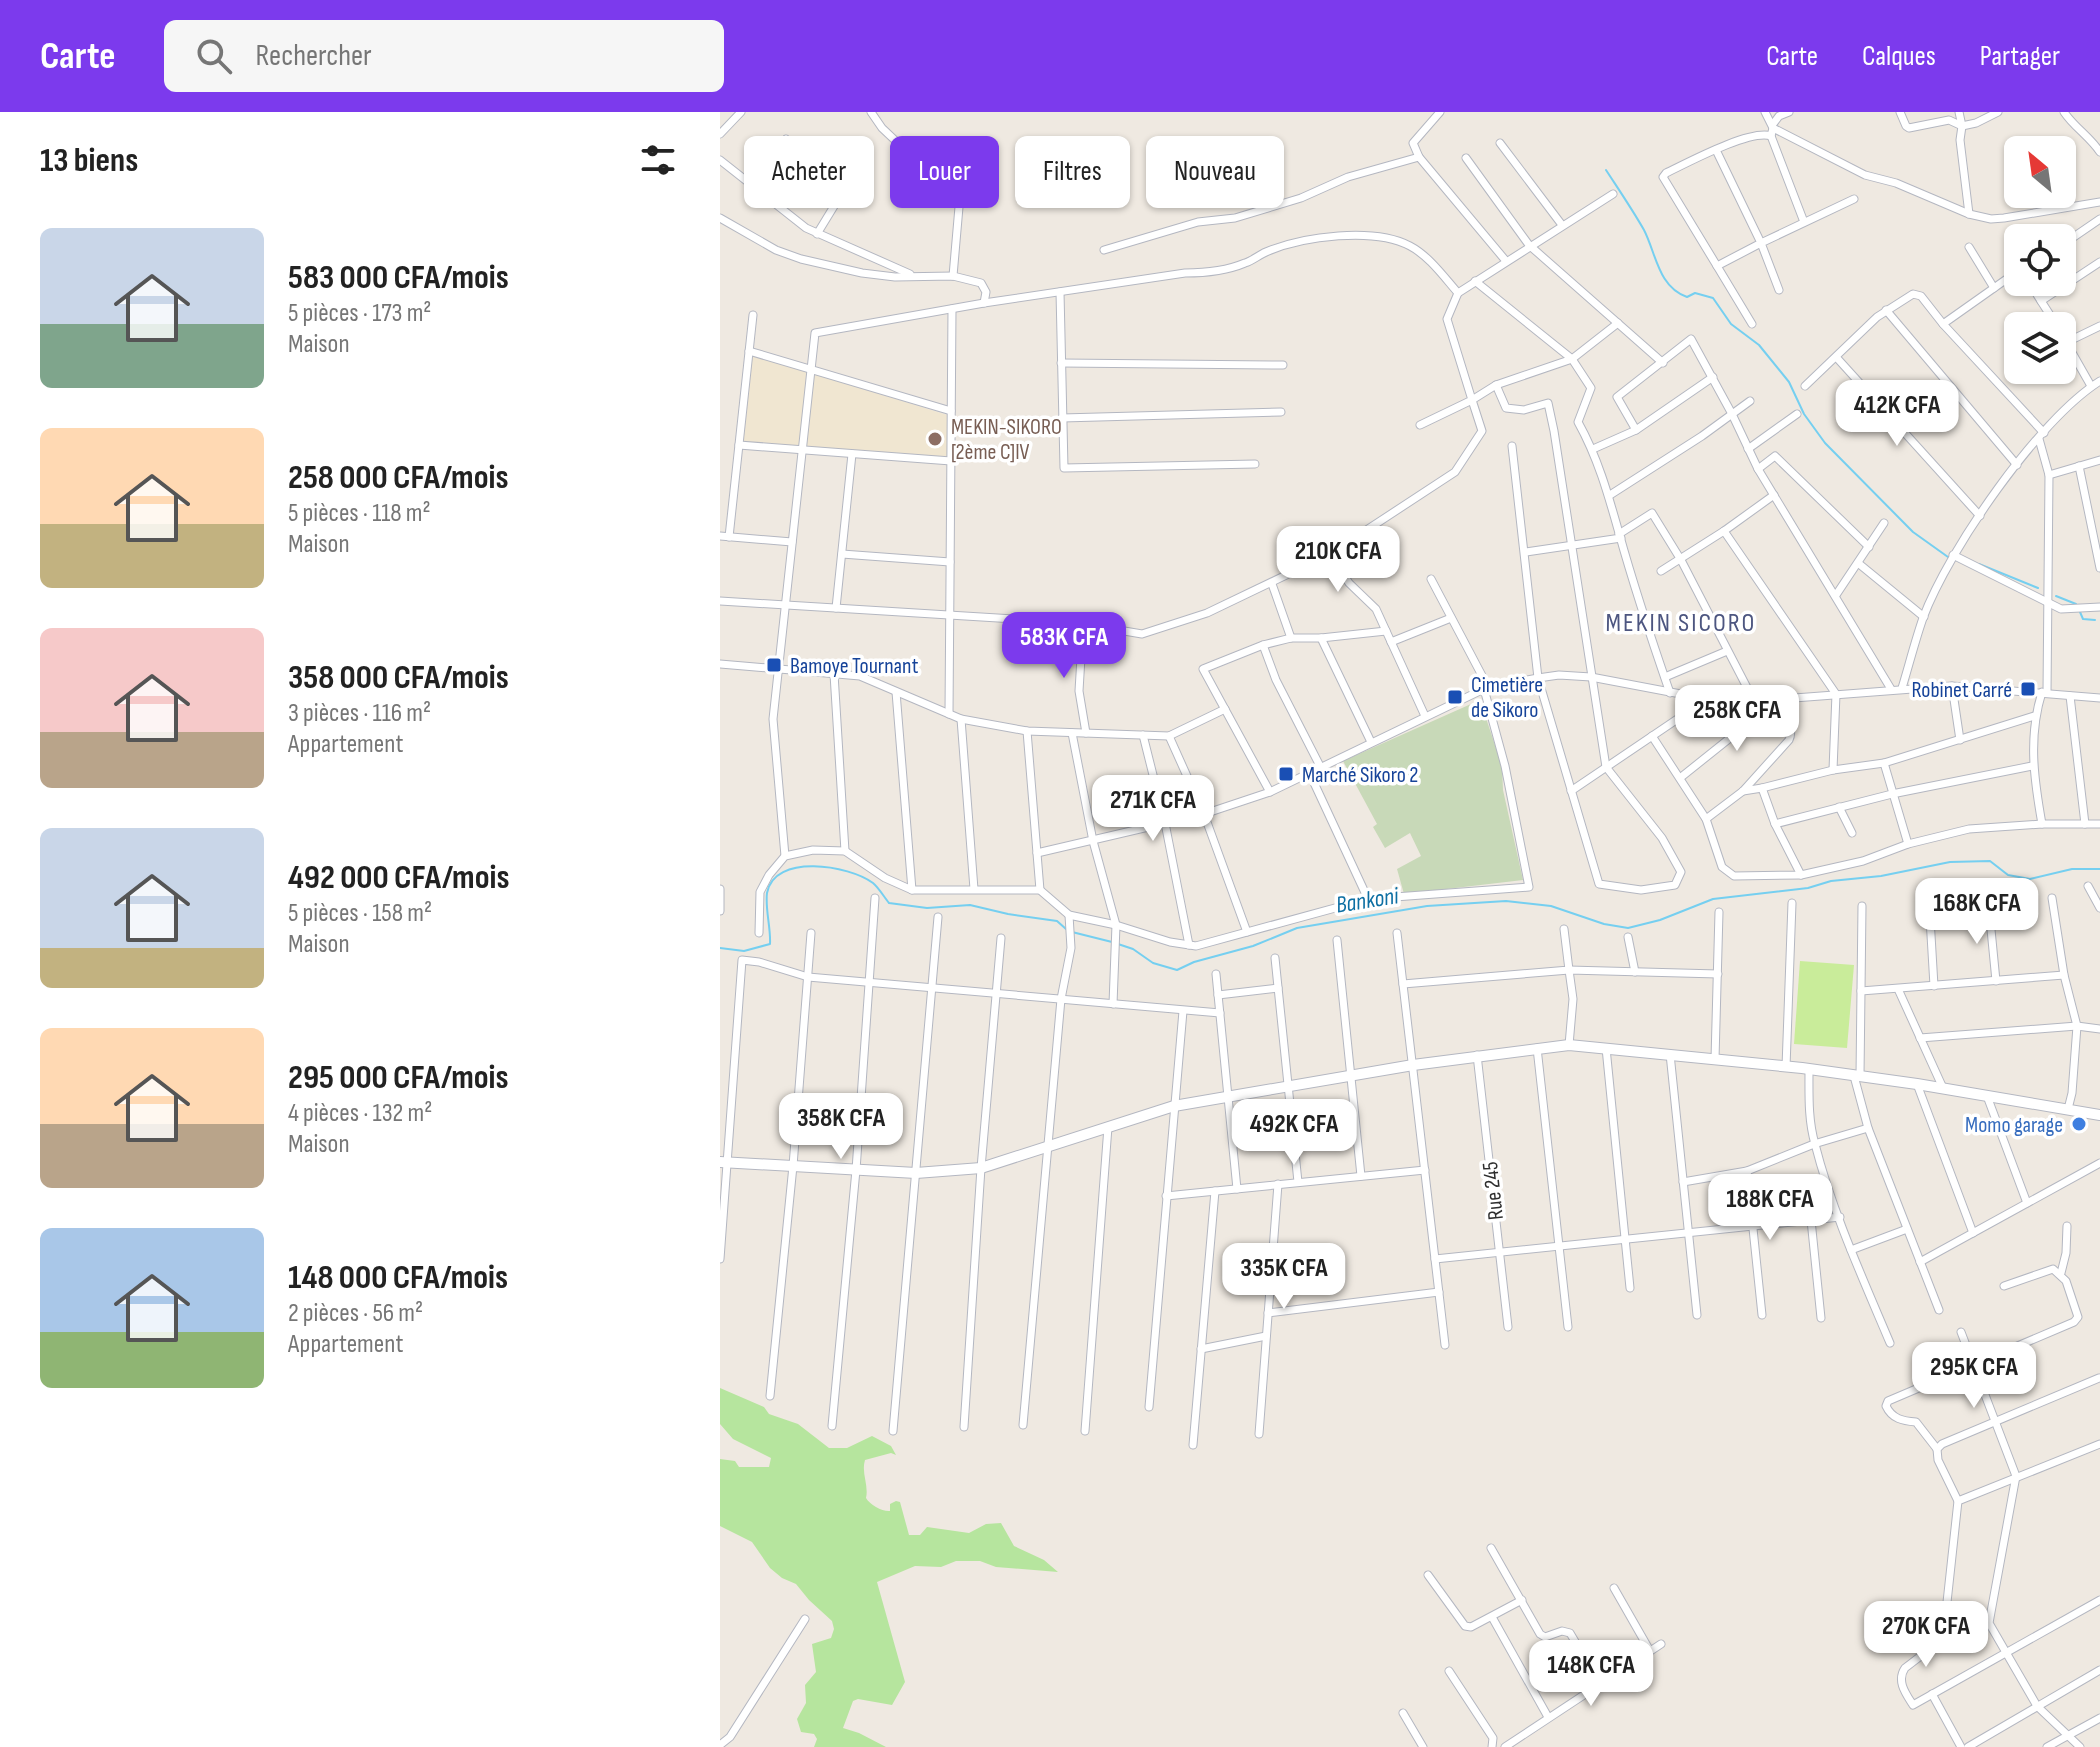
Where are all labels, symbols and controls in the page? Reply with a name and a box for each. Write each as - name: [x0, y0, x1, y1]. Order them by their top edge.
- search box: [164, 20, 724, 92]
- text: Carte: [40, 34, 116, 79]
- icon: search: [192, 34, 236, 78]
- text: Rechercher: [256, 38, 372, 74]
- text: Carte: [1766, 40, 1818, 73]
- text: Calques: [1862, 40, 1936, 73]
- text: Partager: [1980, 40, 2060, 73]
- chip: Acheter: [744, 136, 874, 208]
- chip: Louer: [890, 136, 999, 208]
- chip: Filtres: [1015, 136, 1130, 208]
- chip: Nouveau: [1146, 136, 1284, 208]
- north arrow: [2004, 136, 2076, 208]
- map controls: [2004, 136, 2076, 384]
- icon: filters: [636, 138, 680, 182]
- text: 13 biens: [40, 140, 138, 181]
- button: locate: [2004, 224, 2076, 296]
- text: 583 000 CFA/mois: [288, 257, 509, 298]
- icon: home: [104, 260, 200, 356]
- text: 5 pièces · 173 m²: [288, 298, 431, 329]
- button: layers: [2004, 312, 2076, 384]
- text: Maison: [288, 329, 350, 360]
- pin: 412K CFA: [1814, 380, 1980, 448]
- text: 412K CFA: [1854, 390, 1940, 421]
- place label: MEKIN-SIKORO [2ème C]IV: [951, 414, 1062, 466]
- marker: MEKIN-SIKORO [2ème C]IV: [926, 430, 944, 448]
- text: 258 000 CFA/mois: [288, 457, 508, 498]
- icon: home: [104, 460, 200, 556]
- text: 5 pièces · 118 m²: [288, 498, 431, 529]
- pin: 210K CFA: [1255, 526, 1421, 594]
- text: Maison: [288, 529, 350, 560]
- text: 210K CFA: [1295, 536, 1381, 567]
- district label: MEKIN SICORO: [1606, 608, 1756, 639]
- pin: 583K CFA: [981, 612, 1147, 680]
- text: 583K CFA: [1020, 622, 1108, 653]
- place label: Bamoye Tournant: [790, 653, 919, 680]
- marker: Bamoye Tournant: [765, 656, 783, 674]
- text: 358 000 CFA/mois: [288, 657, 509, 698]
- icon: home: [104, 660, 200, 756]
- place label: Cimetière de Sikoro: [1471, 672, 1543, 724]
- place label: Robinet Carré: [1911, 677, 2012, 704]
- marker: Robinet Carré: [2019, 680, 2037, 698]
- pin: 258K CFA: [1654, 685, 1820, 753]
- marker: Cimetière de Sikoro: [1446, 688, 1464, 706]
- text: 258K CFA: [1693, 695, 1781, 726]
- text: 3 pièces · 116 m²: [288, 698, 431, 729]
- text: Appartement: [288, 729, 403, 760]
- place label: Marché Sikoro 2: [1302, 762, 1418, 789]
- marker: Marché Sikoro 2: [1277, 765, 1295, 783]
- pin: 271K CFA: [1070, 775, 1236, 843]
- text: 271K CFA: [1110, 785, 1196, 816]
- text: 492 000 CFA/mois: [288, 857, 509, 898]
- icon: home: [104, 860, 200, 956]
- pin: 168K CFA: [1894, 878, 2060, 946]
- water label: Bankoni: [1334, 881, 1401, 920]
- text: 168K CFA: [1933, 888, 2021, 919]
- text: 5 pièces · 158 m²: [288, 898, 432, 929]
- text: Maison: [288, 929, 350, 960]
- text: 295 000 CFA/mois: [288, 1057, 509, 1098]
- icon: home: [104, 1060, 200, 1156]
- pin: 358K CFA: [758, 1093, 924, 1161]
- text: 4 pièces · 132 m²: [288, 1098, 432, 1129]
- pin: 492K CFA: [1211, 1099, 1377, 1167]
- text: 358K CFA: [797, 1103, 885, 1134]
- text: 492K CFA: [1250, 1109, 1338, 1140]
- place label: Momo garage: [1965, 1112, 2063, 1139]
- marker: Momo garage: [2070, 1115, 2088, 1133]
- text: Maison: [288, 1129, 350, 1160]
- street label: Rue 245: [1477, 1160, 1510, 1221]
- pin: 188K CFA: [1687, 1174, 1853, 1242]
- text: 188K CFA: [1726, 1184, 1814, 1215]
- pin: 335K CFA: [1201, 1243, 1367, 1311]
- text: 335K CFA: [1240, 1253, 1328, 1284]
- text: 148 000 CFA/mois: [288, 1257, 508, 1298]
- icon: home: [104, 1260, 200, 1356]
- text: 2 pièces · 56 m²: [288, 1298, 423, 1329]
- text: Appartement: [288, 1329, 403, 1360]
- pin: 295K CFA: [1891, 1342, 2057, 1410]
- text: 295K CFA: [1930, 1352, 2018, 1383]
- pin: 270K CFA: [1843, 1601, 2009, 1669]
- text: 270K CFA: [1882, 1611, 1970, 1642]
- pin: 148K CFA: [1508, 1640, 1674, 1708]
- text: 148K CFA: [1547, 1650, 1635, 1681]

